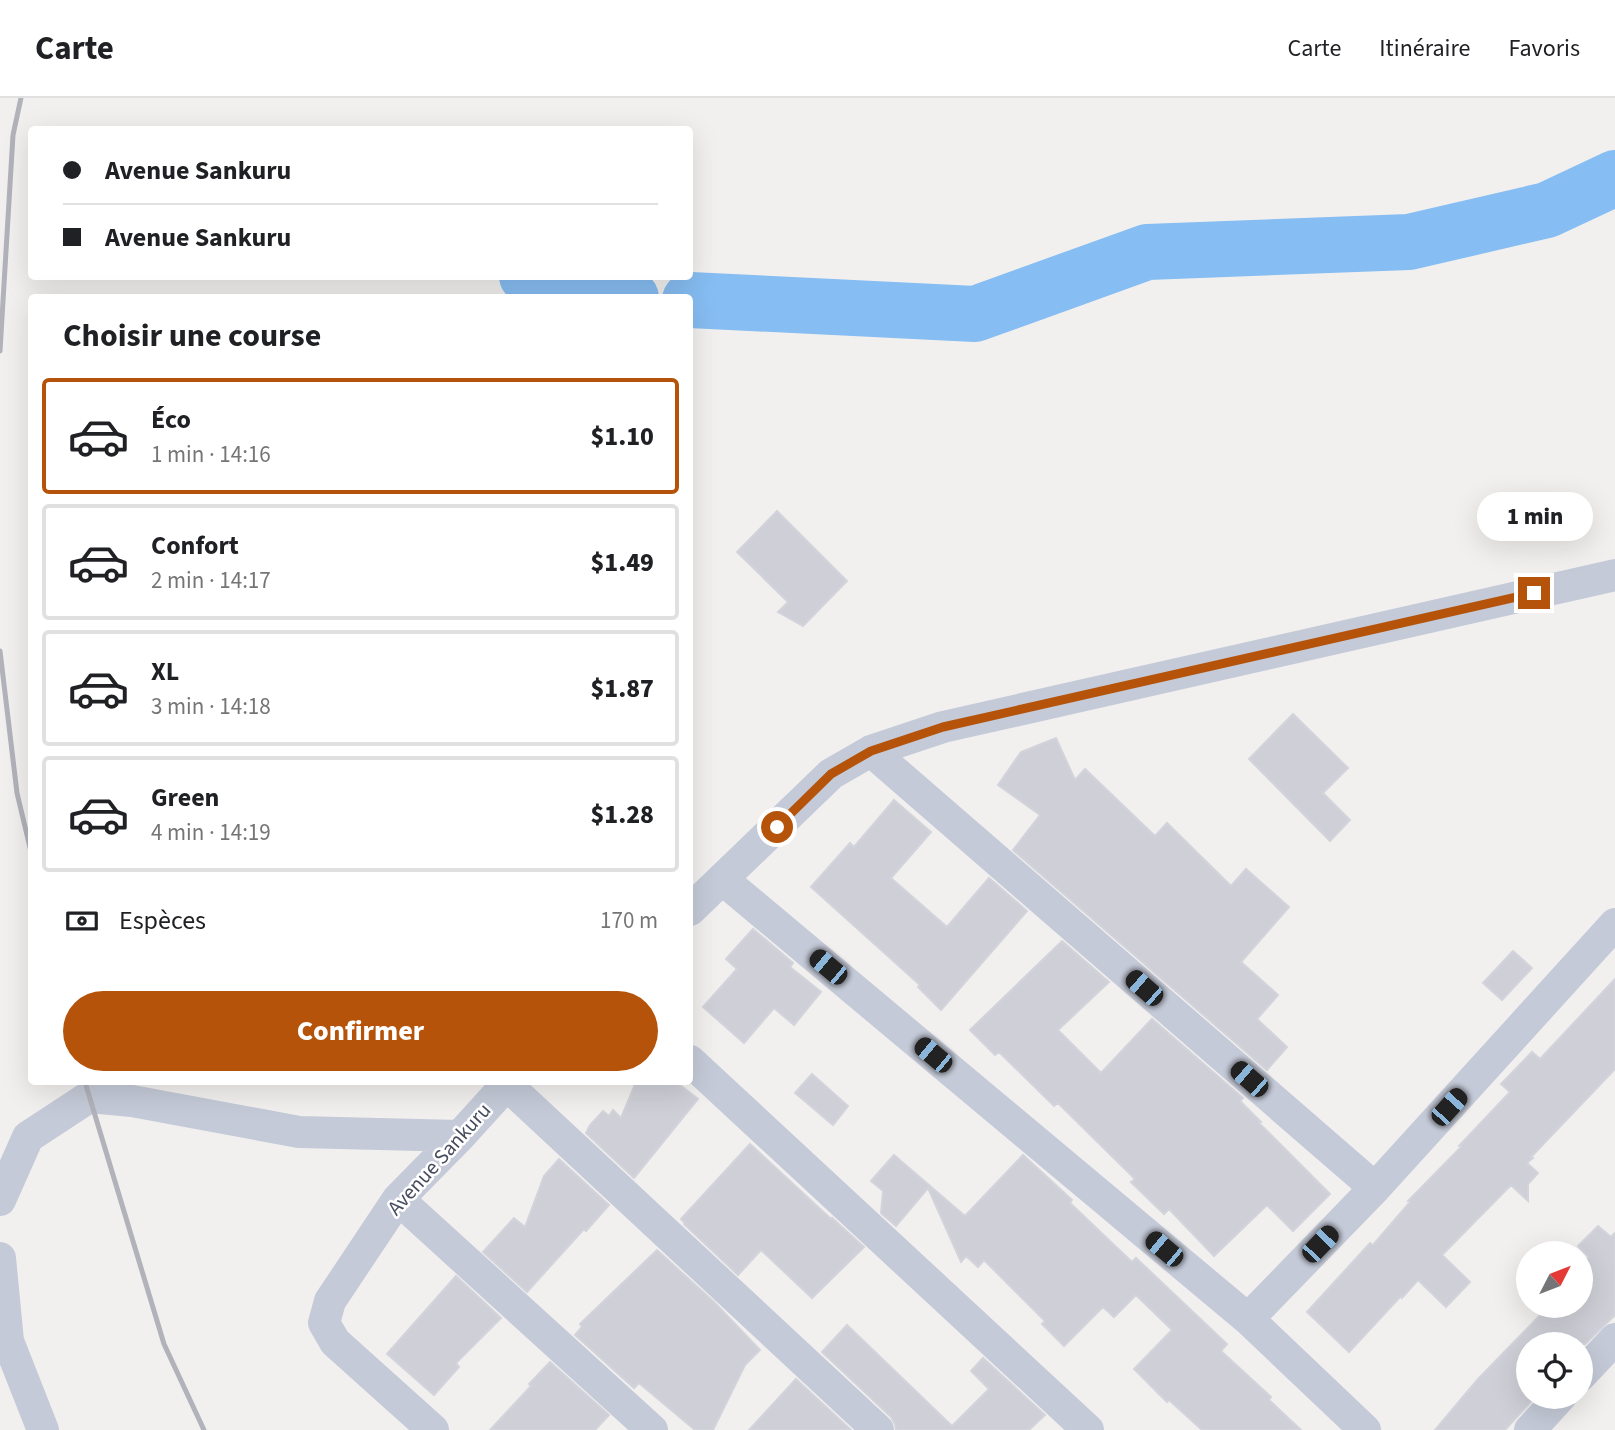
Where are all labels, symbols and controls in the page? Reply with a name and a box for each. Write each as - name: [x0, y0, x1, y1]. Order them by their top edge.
- text: Carte: [35, 25, 114, 72]
- text: Carte: [1287, 31, 1341, 66]
- text: Itinéraire: [1379, 31, 1470, 66]
- text: Favoris: [1508, 31, 1580, 66]
- text: Avenue Sankuru: [105, 152, 291, 189]
- text: Avenue Sankuru: [105, 219, 291, 256]
- text: Choisir une course: [63, 313, 321, 359]
- text: Éco: [151, 401, 191, 438]
- icon: car: [67, 405, 130, 468]
- text: $1.10: [590, 418, 654, 455]
- text: 1 min · 14:16: [151, 438, 271, 471]
- callout: 1 min: [1476, 491, 1592, 540]
- text: 1 min: [1507, 500, 1563, 533]
- text: Confort: [151, 527, 239, 564]
- icon: car: [67, 531, 130, 594]
- text: $1.49: [590, 544, 654, 581]
- text: 2 min · 14:17: [151, 564, 271, 597]
- route end: [1518, 577, 1550, 609]
- text: XL: [151, 653, 179, 690]
- icon: car: [67, 657, 130, 720]
- text: $1.87: [590, 670, 654, 707]
- text: 3 min · 14:18: [151, 690, 271, 723]
- text: Green: [151, 779, 219, 816]
- icon: car: [67, 783, 130, 846]
- text: $1.28: [590, 796, 654, 833]
- route start: [761, 811, 793, 843]
- text: 4 min · 14:19: [151, 816, 271, 849]
- icon: cash: [63, 902, 101, 940]
- text: Espèces: [119, 902, 206, 939]
- text: 170 m: [600, 904, 658, 937]
- car: [806, 945, 851, 989]
- car: [1122, 966, 1167, 1010]
- button: Confirmer: [63, 991, 658, 1071]
- car: [911, 1033, 956, 1077]
- car: [1227, 1057, 1272, 1101]
- car: [1428, 1084, 1471, 1130]
- street label: Avenue Sankuru: [380, 1096, 498, 1222]
- car: [1298, 1222, 1343, 1266]
- car: [1142, 1227, 1187, 1271]
- north arrow: [1516, 1241, 1592, 1318]
- map controls: [1516, 1241, 1593, 1409]
- button: locate: [1516, 1332, 1593, 1409]

